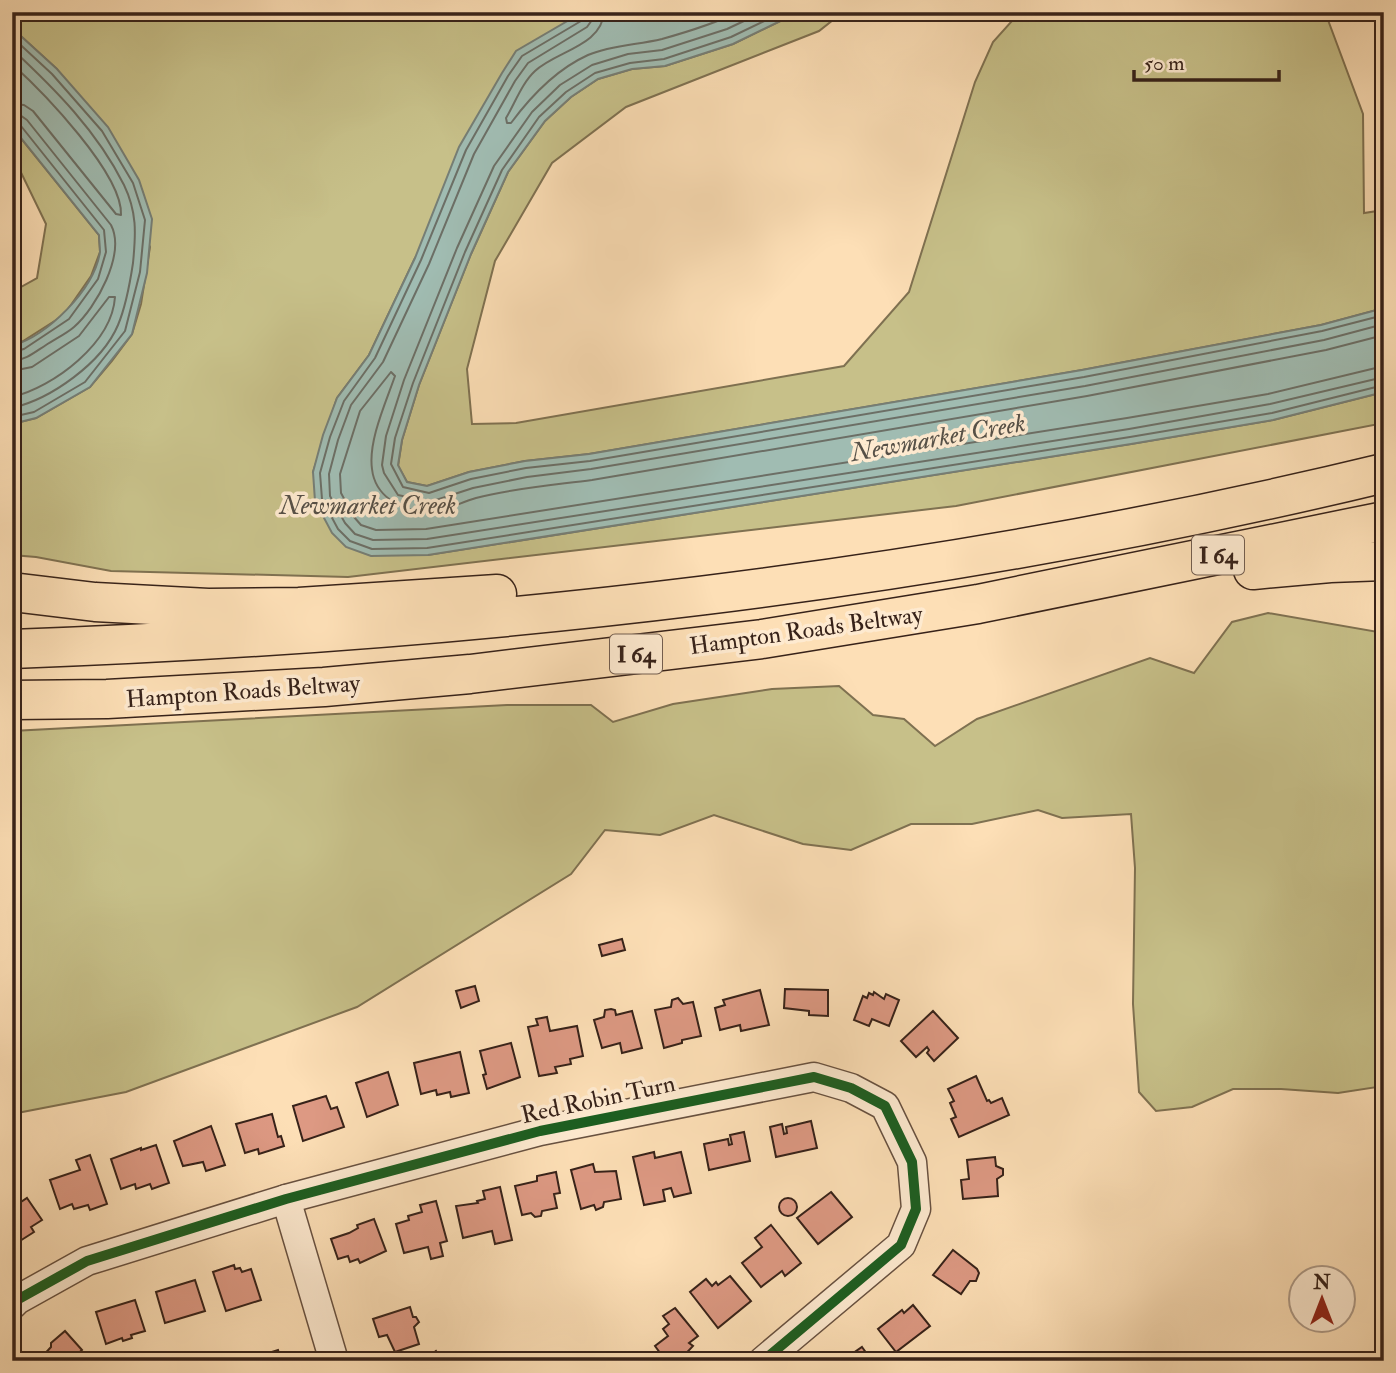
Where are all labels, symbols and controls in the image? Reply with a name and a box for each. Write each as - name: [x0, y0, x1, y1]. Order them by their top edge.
- scale bar: [1134, 38, 1279, 82]
- text: 50 m: [1144, 50, 1185, 77]
- water label: Newmarket Creek: [846, 407, 1028, 469]
- water label: Newmarket Creek: [278, 490, 456, 522]
- road number: I 64: [1192, 536, 1244, 575]
- street label: Hampton Roads Beltway: [688, 599, 925, 662]
- road number: I 64: [610, 634, 662, 674]
- street label: Hampton Roads Beltway: [125, 668, 362, 715]
- street label: Red Robin Turn: [518, 1068, 678, 1131]
- north arrow: [1288, 1264, 1358, 1334]
- text: N: [1312, 1271, 1331, 1295]

